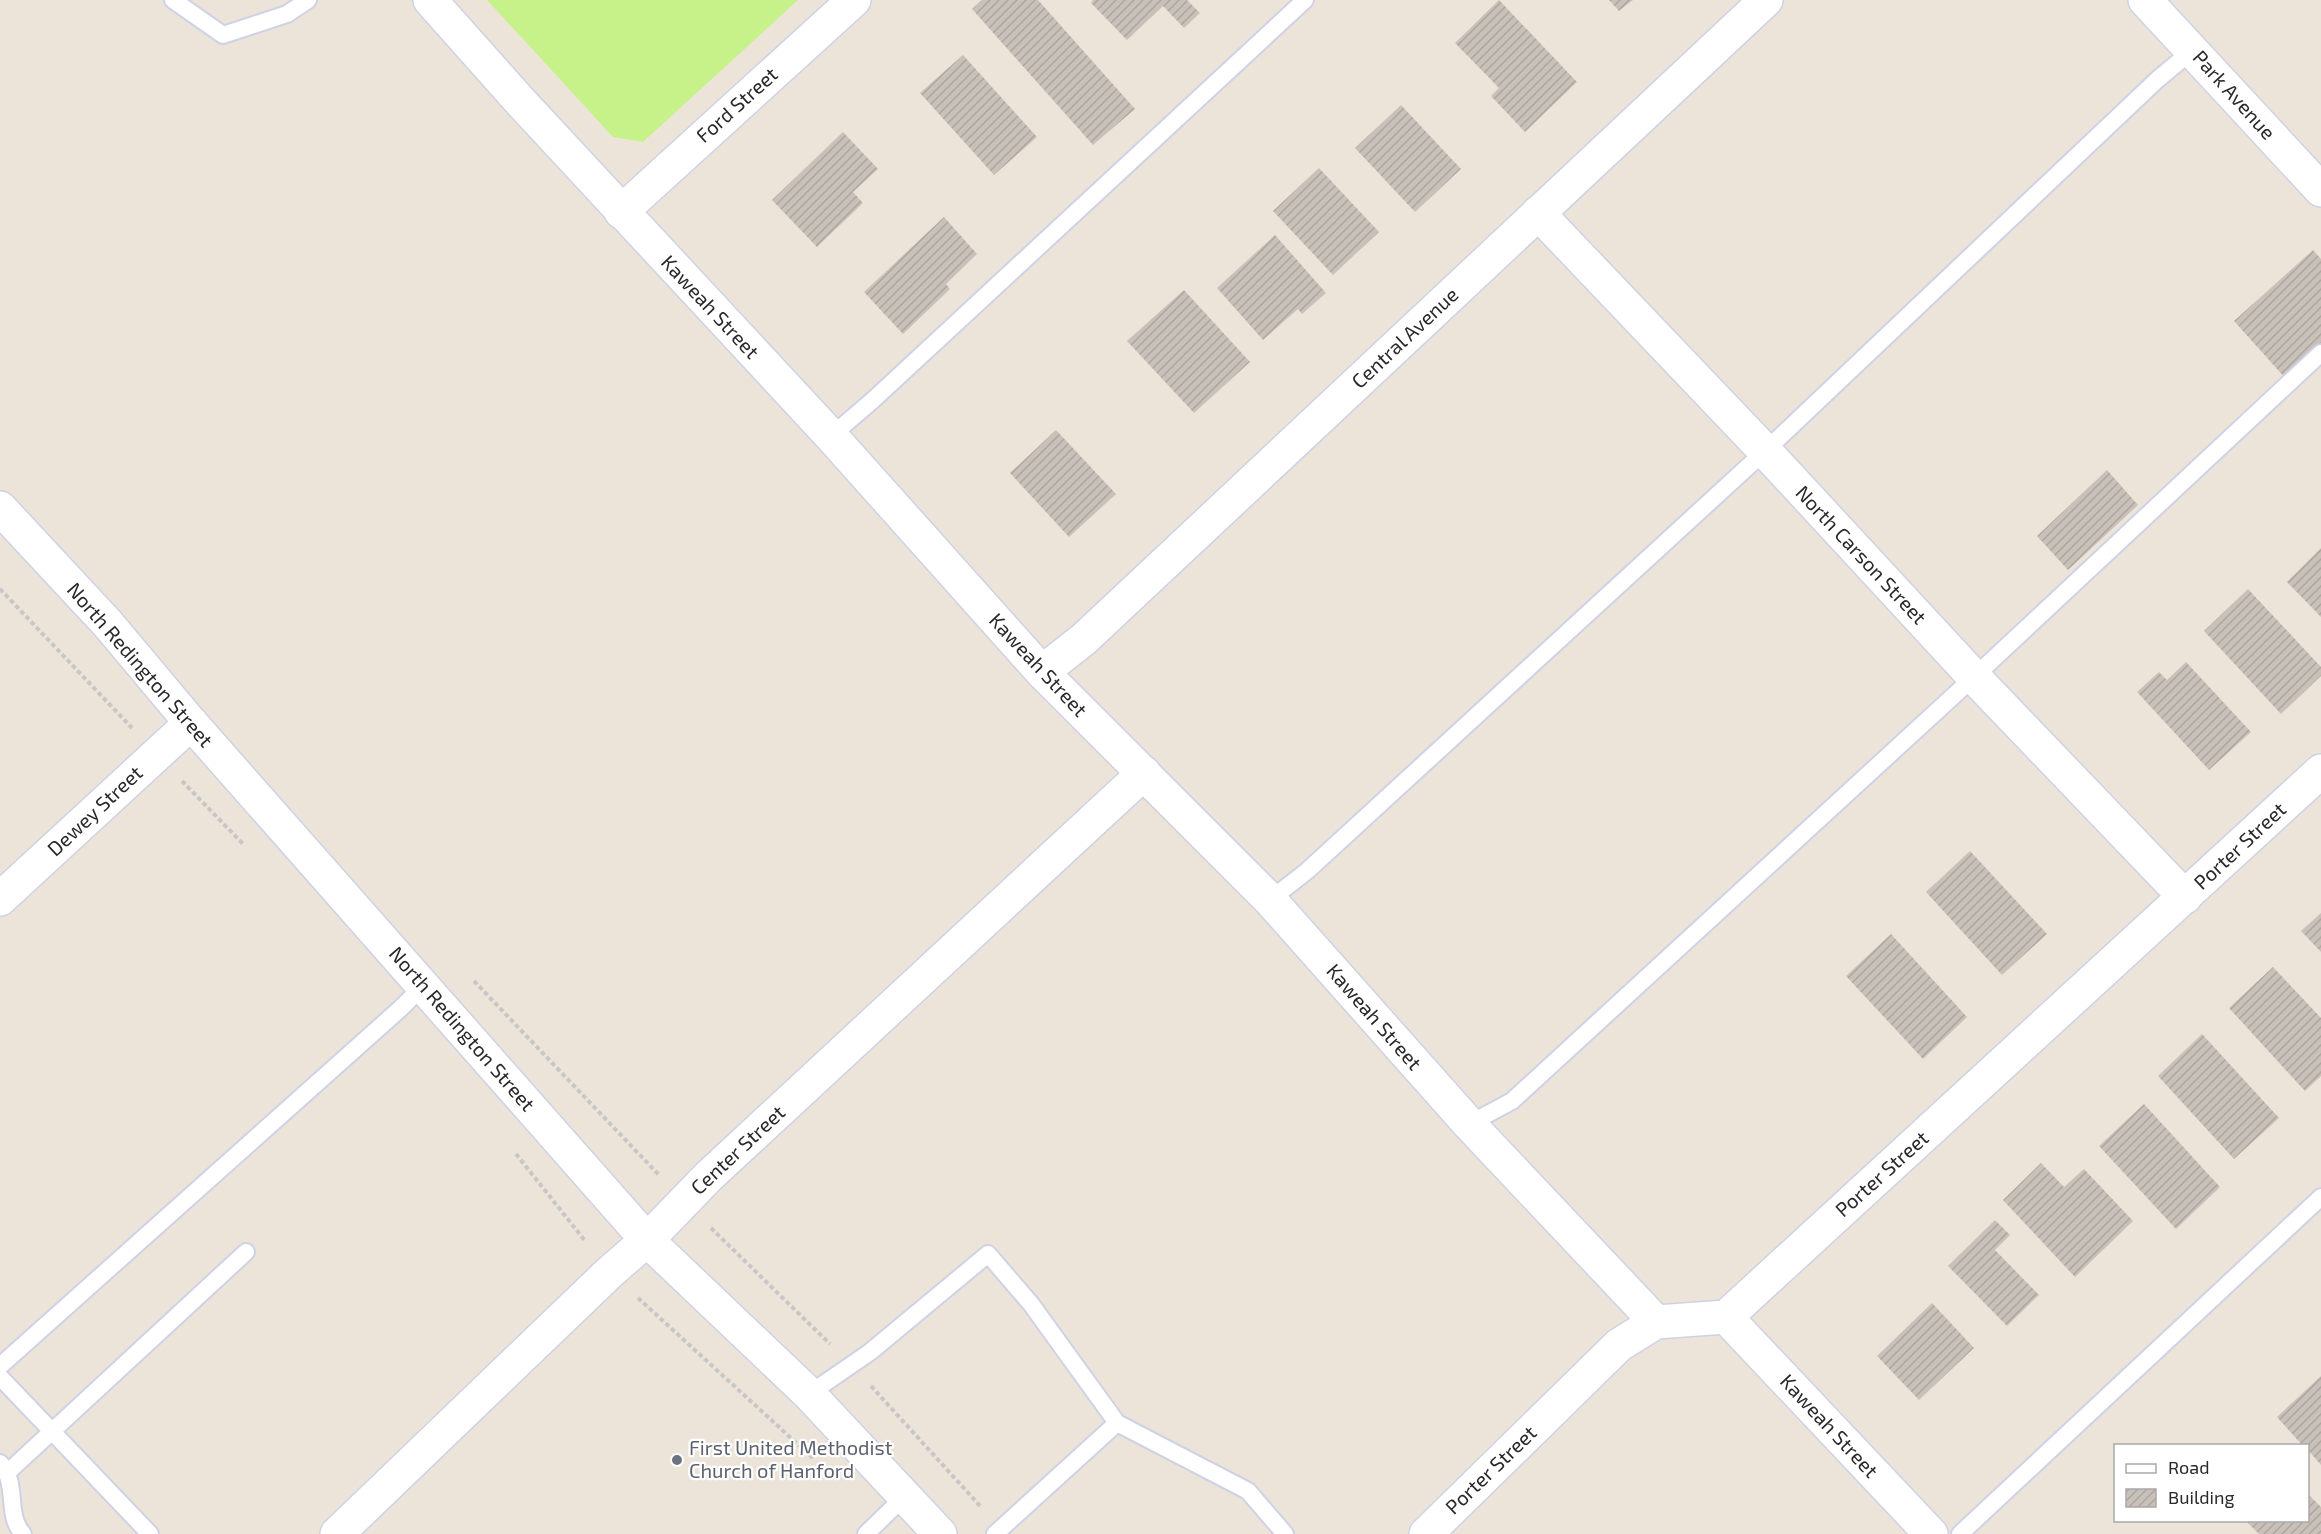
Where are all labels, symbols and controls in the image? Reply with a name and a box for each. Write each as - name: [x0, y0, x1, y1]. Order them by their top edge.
- street label: Park Avenue: [2188, 45, 2281, 144]
- street label: Ford Street: [691, 61, 782, 147]
- street label: Kaweah Street: [657, 250, 765, 363]
- street label: Central Avenue: [1346, 282, 1463, 393]
- street label: North Carson Street: [1791, 480, 1932, 629]
- street label: North Redington Street: [63, 577, 219, 752]
- street label: Kaweah Street: [985, 608, 1093, 721]
- street label: Dewey Street: [42, 760, 147, 860]
- street label: Porter Street: [2188, 796, 2291, 894]
- street label: North Redington Street: [385, 941, 541, 1116]
- street label: Kaweah Street: [1322, 958, 1428, 1075]
- street label: Center Street: [685, 1099, 790, 1199]
- street label: Porter Street: [1830, 1125, 1933, 1221]
- street label: Kaweah Street: [1776, 1369, 1884, 1482]
- street label: Porter Street: [1440, 1420, 1541, 1519]
- place label: First United Methodist Church of Hanford: [689, 1435, 893, 1482]
- legend: [2114, 1444, 2309, 1522]
- marker: First United Methodist Church of Hanford: [670, 1453, 684, 1467]
- text: Road: [2168, 1456, 2209, 1478]
- text: Building: [2168, 1486, 2235, 1508]

